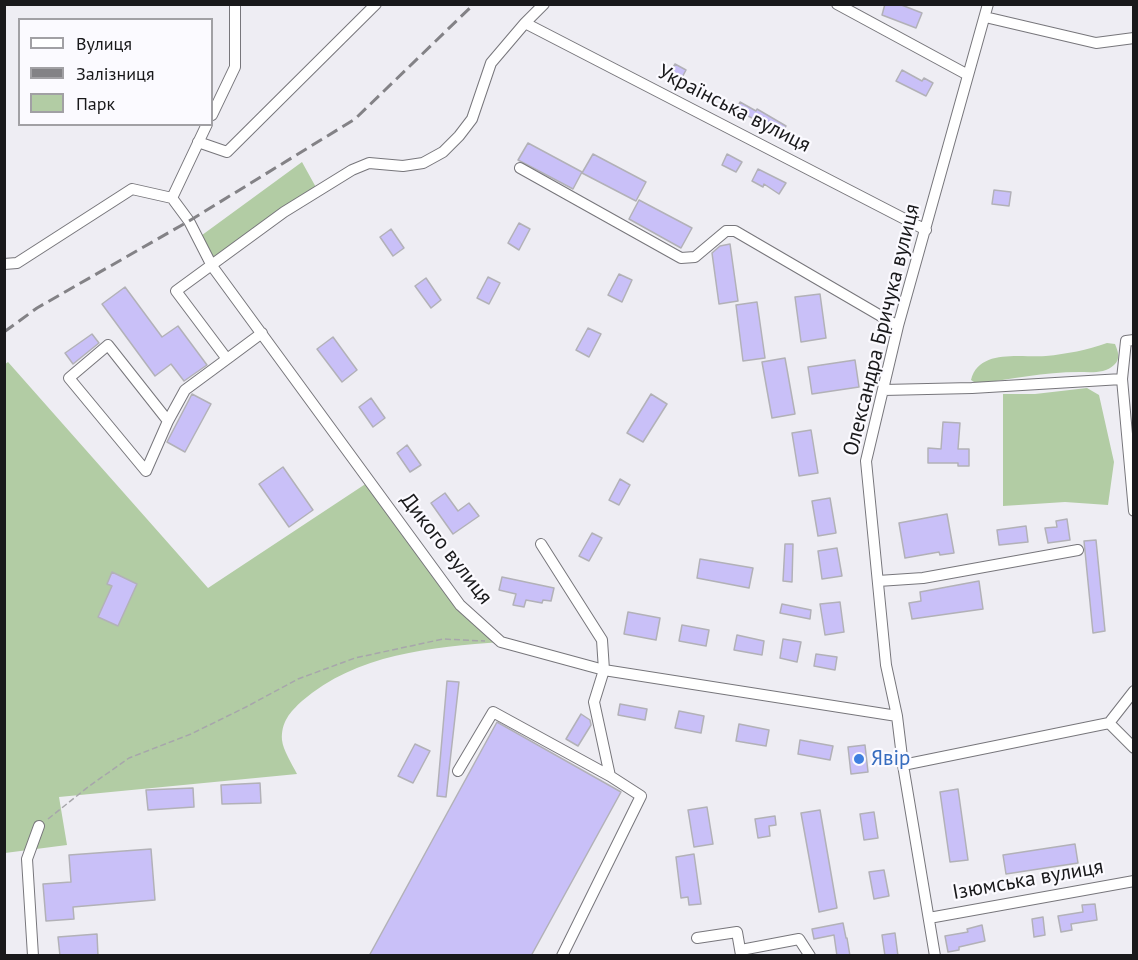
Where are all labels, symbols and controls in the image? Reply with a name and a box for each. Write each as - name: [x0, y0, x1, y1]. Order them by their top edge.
- legend: [18, 18, 213, 126]
- text: Вулиця: [76, 32, 132, 55]
- street label: Українська вулиця: [653, 60, 815, 158]
- text: Залізниця: [76, 62, 154, 85]
- text: Парк: [76, 92, 115, 115]
- street label: Олександра Бричука вулиця: [838, 201, 926, 459]
- street label: Дикого вулиця: [395, 488, 497, 610]
- place label: Явiр: [871, 746, 910, 772]
- marker: Явiр: [852, 752, 866, 766]
- street label: Ізюмська вулиця: [951, 854, 1105, 906]

